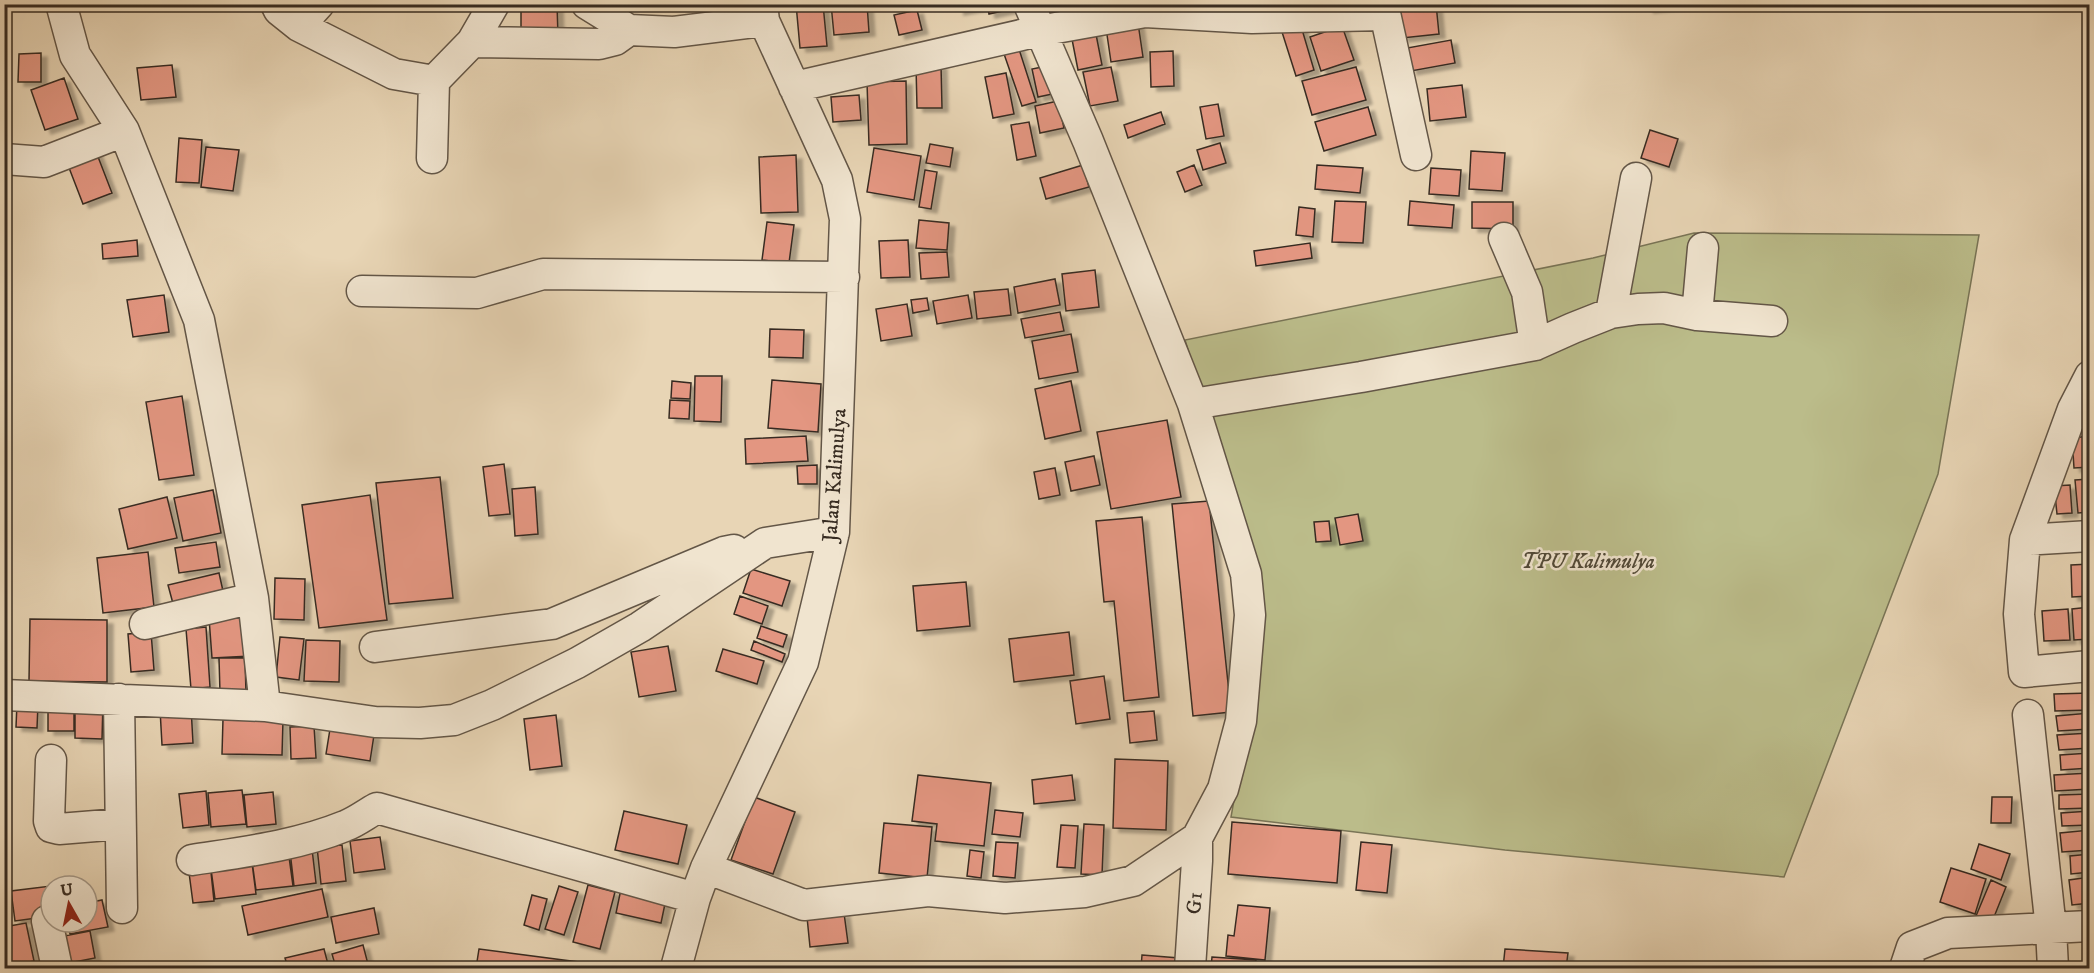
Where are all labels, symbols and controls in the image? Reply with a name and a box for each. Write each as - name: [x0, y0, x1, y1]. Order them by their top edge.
- street label: Jalan Kalimulya: [817, 407, 853, 545]
- park label: TPU Kalimulya: [1521, 549, 1655, 575]
- north arrow: [39, 874, 99, 934]
- text: U: [59, 879, 75, 901]
- street label: G1: [1181, 891, 1209, 915]

